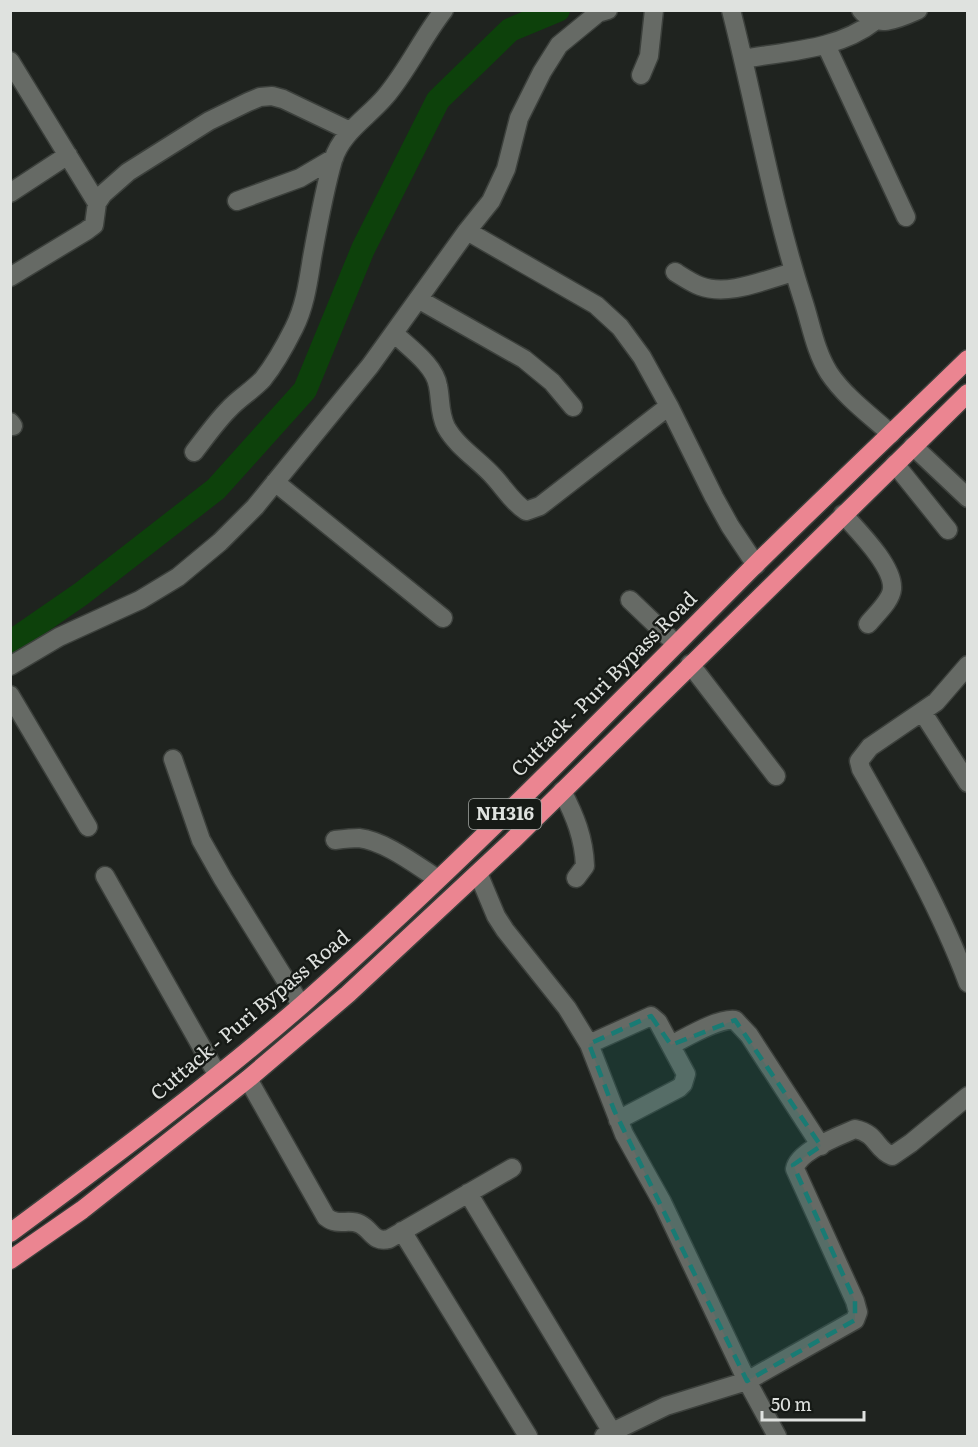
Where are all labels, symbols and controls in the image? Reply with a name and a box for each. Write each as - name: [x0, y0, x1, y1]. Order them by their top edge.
- street label: Cuttack - Puri Bypass Road: [503, 583, 702, 782]
- road number: NH316: [469, 799, 541, 829]
- street label: Cuttack - Puri Bypass Road: [142, 921, 355, 1106]
- scale bar: [762, 1384, 864, 1422]
- text: 50 m: [771, 1390, 812, 1417]

